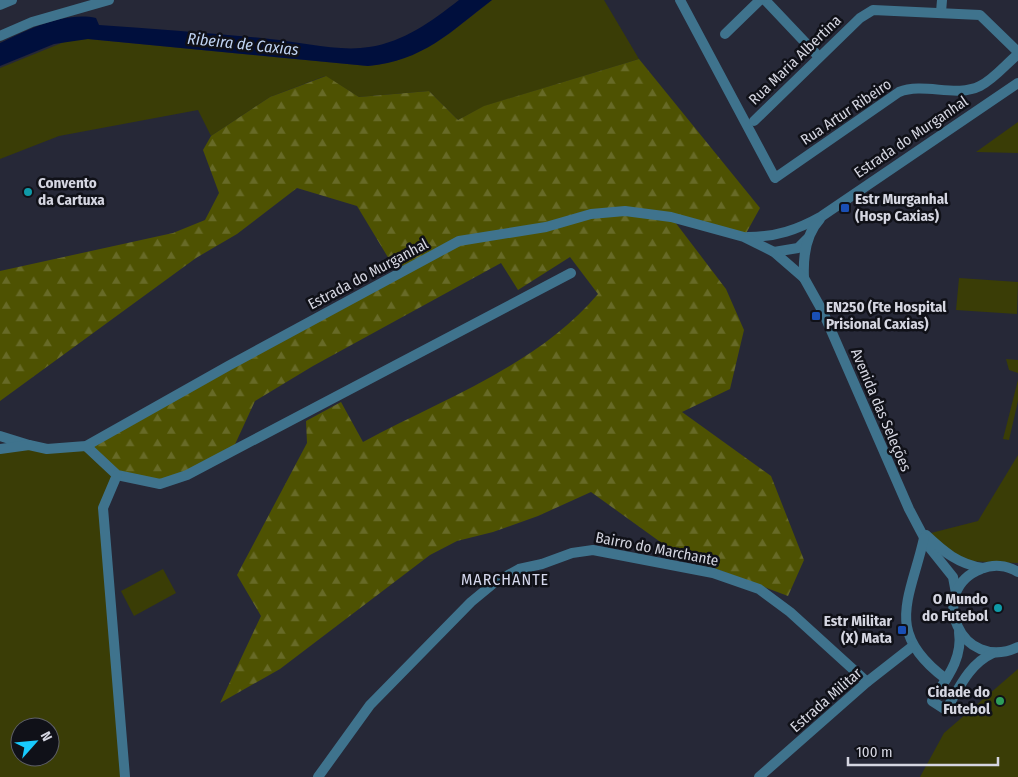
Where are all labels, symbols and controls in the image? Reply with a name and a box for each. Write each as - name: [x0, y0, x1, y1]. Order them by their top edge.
- street label: Rua Maria Albertina: [745, 11, 845, 109]
- water label: Ribeira de Caxias: [186, 29, 300, 59]
- street label: Rua Artur Ribeiro: [797, 75, 895, 149]
- street label: Estrada do Murganhal: [851, 92, 971, 182]
- place label: Convento da Cartuxa: [38, 174, 105, 209]
- marker: Convento da Cartuxa: [22, 186, 34, 198]
- place label: Estr Murganhal (Hosp Caxias): [855, 190, 949, 225]
- marker: Estr Murganhal (Hosp Caxias): [839, 202, 851, 214]
- street label: Estrada do Murganhal: [305, 235, 431, 313]
- place label: EN250 (Fte Hospital Prisional Caxias): [826, 298, 947, 333]
- marker: EN250 (Fte Hospital Prisional Caxias): [810, 310, 822, 322]
- street label: Avenida das Seleções: [847, 346, 915, 474]
- street label: Bairro do Marchante: [594, 528, 720, 570]
- district label: MARCHANTE: [461, 570, 549, 589]
- place label: O Mundo do Futebol: [922, 590, 989, 625]
- marker: O Mundo do Futebol: [992, 602, 1004, 614]
- place label: Estr Militar (X) Mata: [824, 612, 893, 647]
- marker: Estr Militar (X) Mata: [896, 624, 908, 636]
- street label: Estrada Militar: [787, 664, 866, 736]
- place label: Cidade do Futebol: [928, 683, 991, 718]
- marker: Cidade do Futebol: [994, 695, 1006, 707]
- north arrow: [10, 717, 60, 767]
- text: N: [37, 729, 56, 744]
- scale bar: [848, 734, 998, 766]
- text: 100 m: [856, 743, 893, 761]

